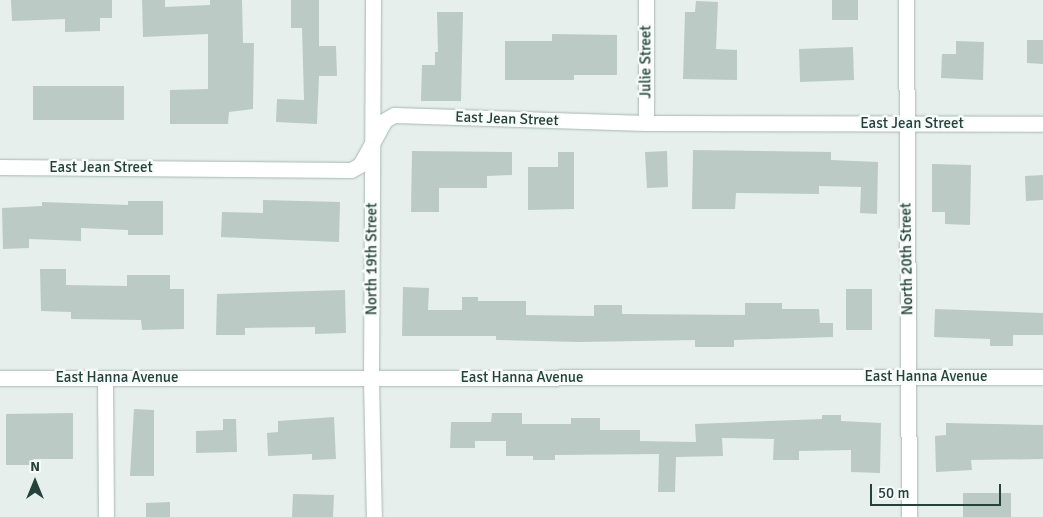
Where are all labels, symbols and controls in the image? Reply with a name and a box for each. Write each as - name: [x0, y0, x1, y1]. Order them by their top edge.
- street label: Julie Street: [637, 25, 655, 99]
- street label: East Jean Street: [455, 108, 559, 130]
- street label: East Jean Street: [860, 115, 964, 133]
- street label: East Jean Street: [49, 159, 153, 177]
- street label: North 19th Street: [363, 203, 381, 315]
- street label: North 20th Street: [897, 203, 917, 315]
- street label: East Hanna Avenue: [864, 368, 988, 386]
- street label: East Hanna Avenue: [55, 369, 179, 387]
- street label: East Hanna Avenue: [460, 369, 584, 387]
- north arrow: [10, 457, 60, 507]
- text: N: [30, 458, 40, 475]
- scale bar: [873, 474, 1004, 506]
- text: 50 m: [878, 484, 909, 502]

